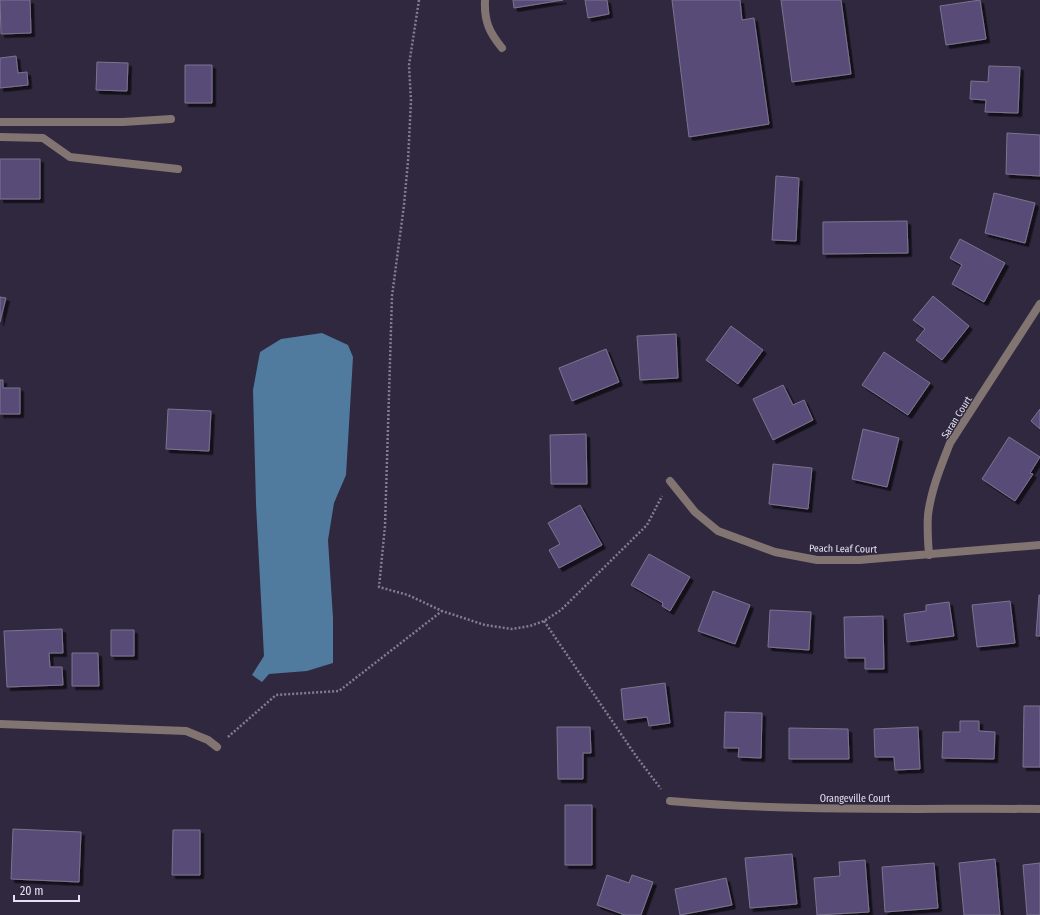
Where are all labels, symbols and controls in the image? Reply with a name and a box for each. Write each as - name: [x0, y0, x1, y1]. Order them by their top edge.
- street label: Saran Court: [939, 394, 975, 441]
- street label: Peach Leaf Court: [809, 542, 878, 556]
- street label: Orangeville Court: [820, 793, 891, 805]
- scale bar: [14, 877, 79, 903]
- text: 20 m: [20, 884, 44, 898]

